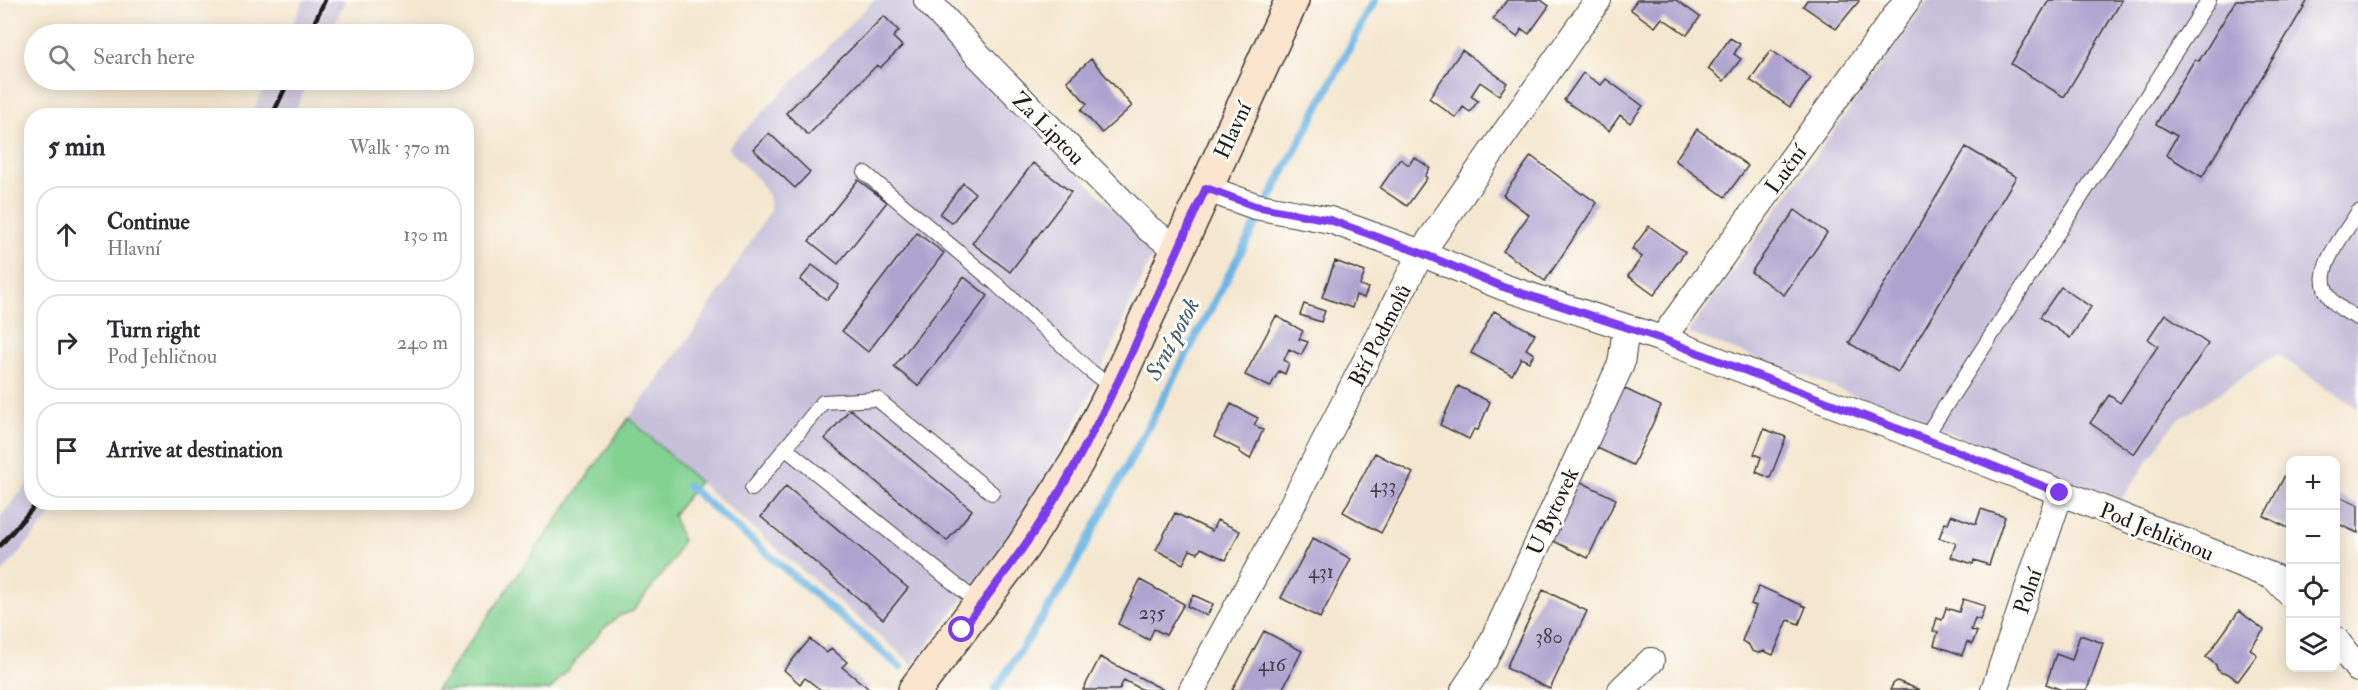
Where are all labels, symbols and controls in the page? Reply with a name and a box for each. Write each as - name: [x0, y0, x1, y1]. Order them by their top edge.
- search box: [24, 24, 474, 90]
- icon: search: [45, 41, 78, 74]
- text: Search here: [93, 43, 195, 71]
- street label: Za Liptou: [1005, 86, 1091, 172]
- street label: Hlavní: [1208, 96, 1259, 163]
- text: 5 min: [48, 131, 105, 163]
- text: Walk · 370 m: [349, 135, 450, 160]
- street label: Luční: [1759, 138, 1814, 199]
- text: Continue: [107, 208, 190, 236]
- icon: ahead: [50, 218, 83, 251]
- text: 130 m: [403, 222, 448, 247]
- text: Hlavní: [107, 236, 161, 261]
- street label: Bří Podmolů: [1342, 280, 1418, 391]
- water label: Srní potok: [1137, 293, 1207, 387]
- text: Turn right: [107, 316, 200, 344]
- icon: right: [50, 326, 83, 359]
- text: 240 m: [397, 330, 448, 355]
- text: Pod Jehličnou: [107, 344, 217, 369]
- icon: arrive: [50, 434, 83, 467]
- text: Arrive at destination: [107, 436, 283, 464]
- map controls: [2286, 456, 2340, 672]
- button: +: [2286, 456, 2340, 510]
- street label: U Bytovek: [1520, 463, 1586, 560]
- house number: 433: [1370, 473, 1396, 498]
- route end: [2046, 479, 2072, 505]
- street label: Pod Jehličnou: [2095, 496, 2218, 568]
- button: −: [2286, 510, 2340, 564]
- house number: 431: [1308, 559, 1334, 584]
- street label: Polní: [2007, 563, 2049, 617]
- button: locate: [2286, 564, 2340, 618]
- house number: 235: [1139, 600, 1166, 625]
- route start: [948, 616, 974, 642]
- button: layers: [2286, 618, 2340, 672]
- house number: 380: [1535, 624, 1563, 649]
- house number: 416: [1258, 652, 1287, 677]

